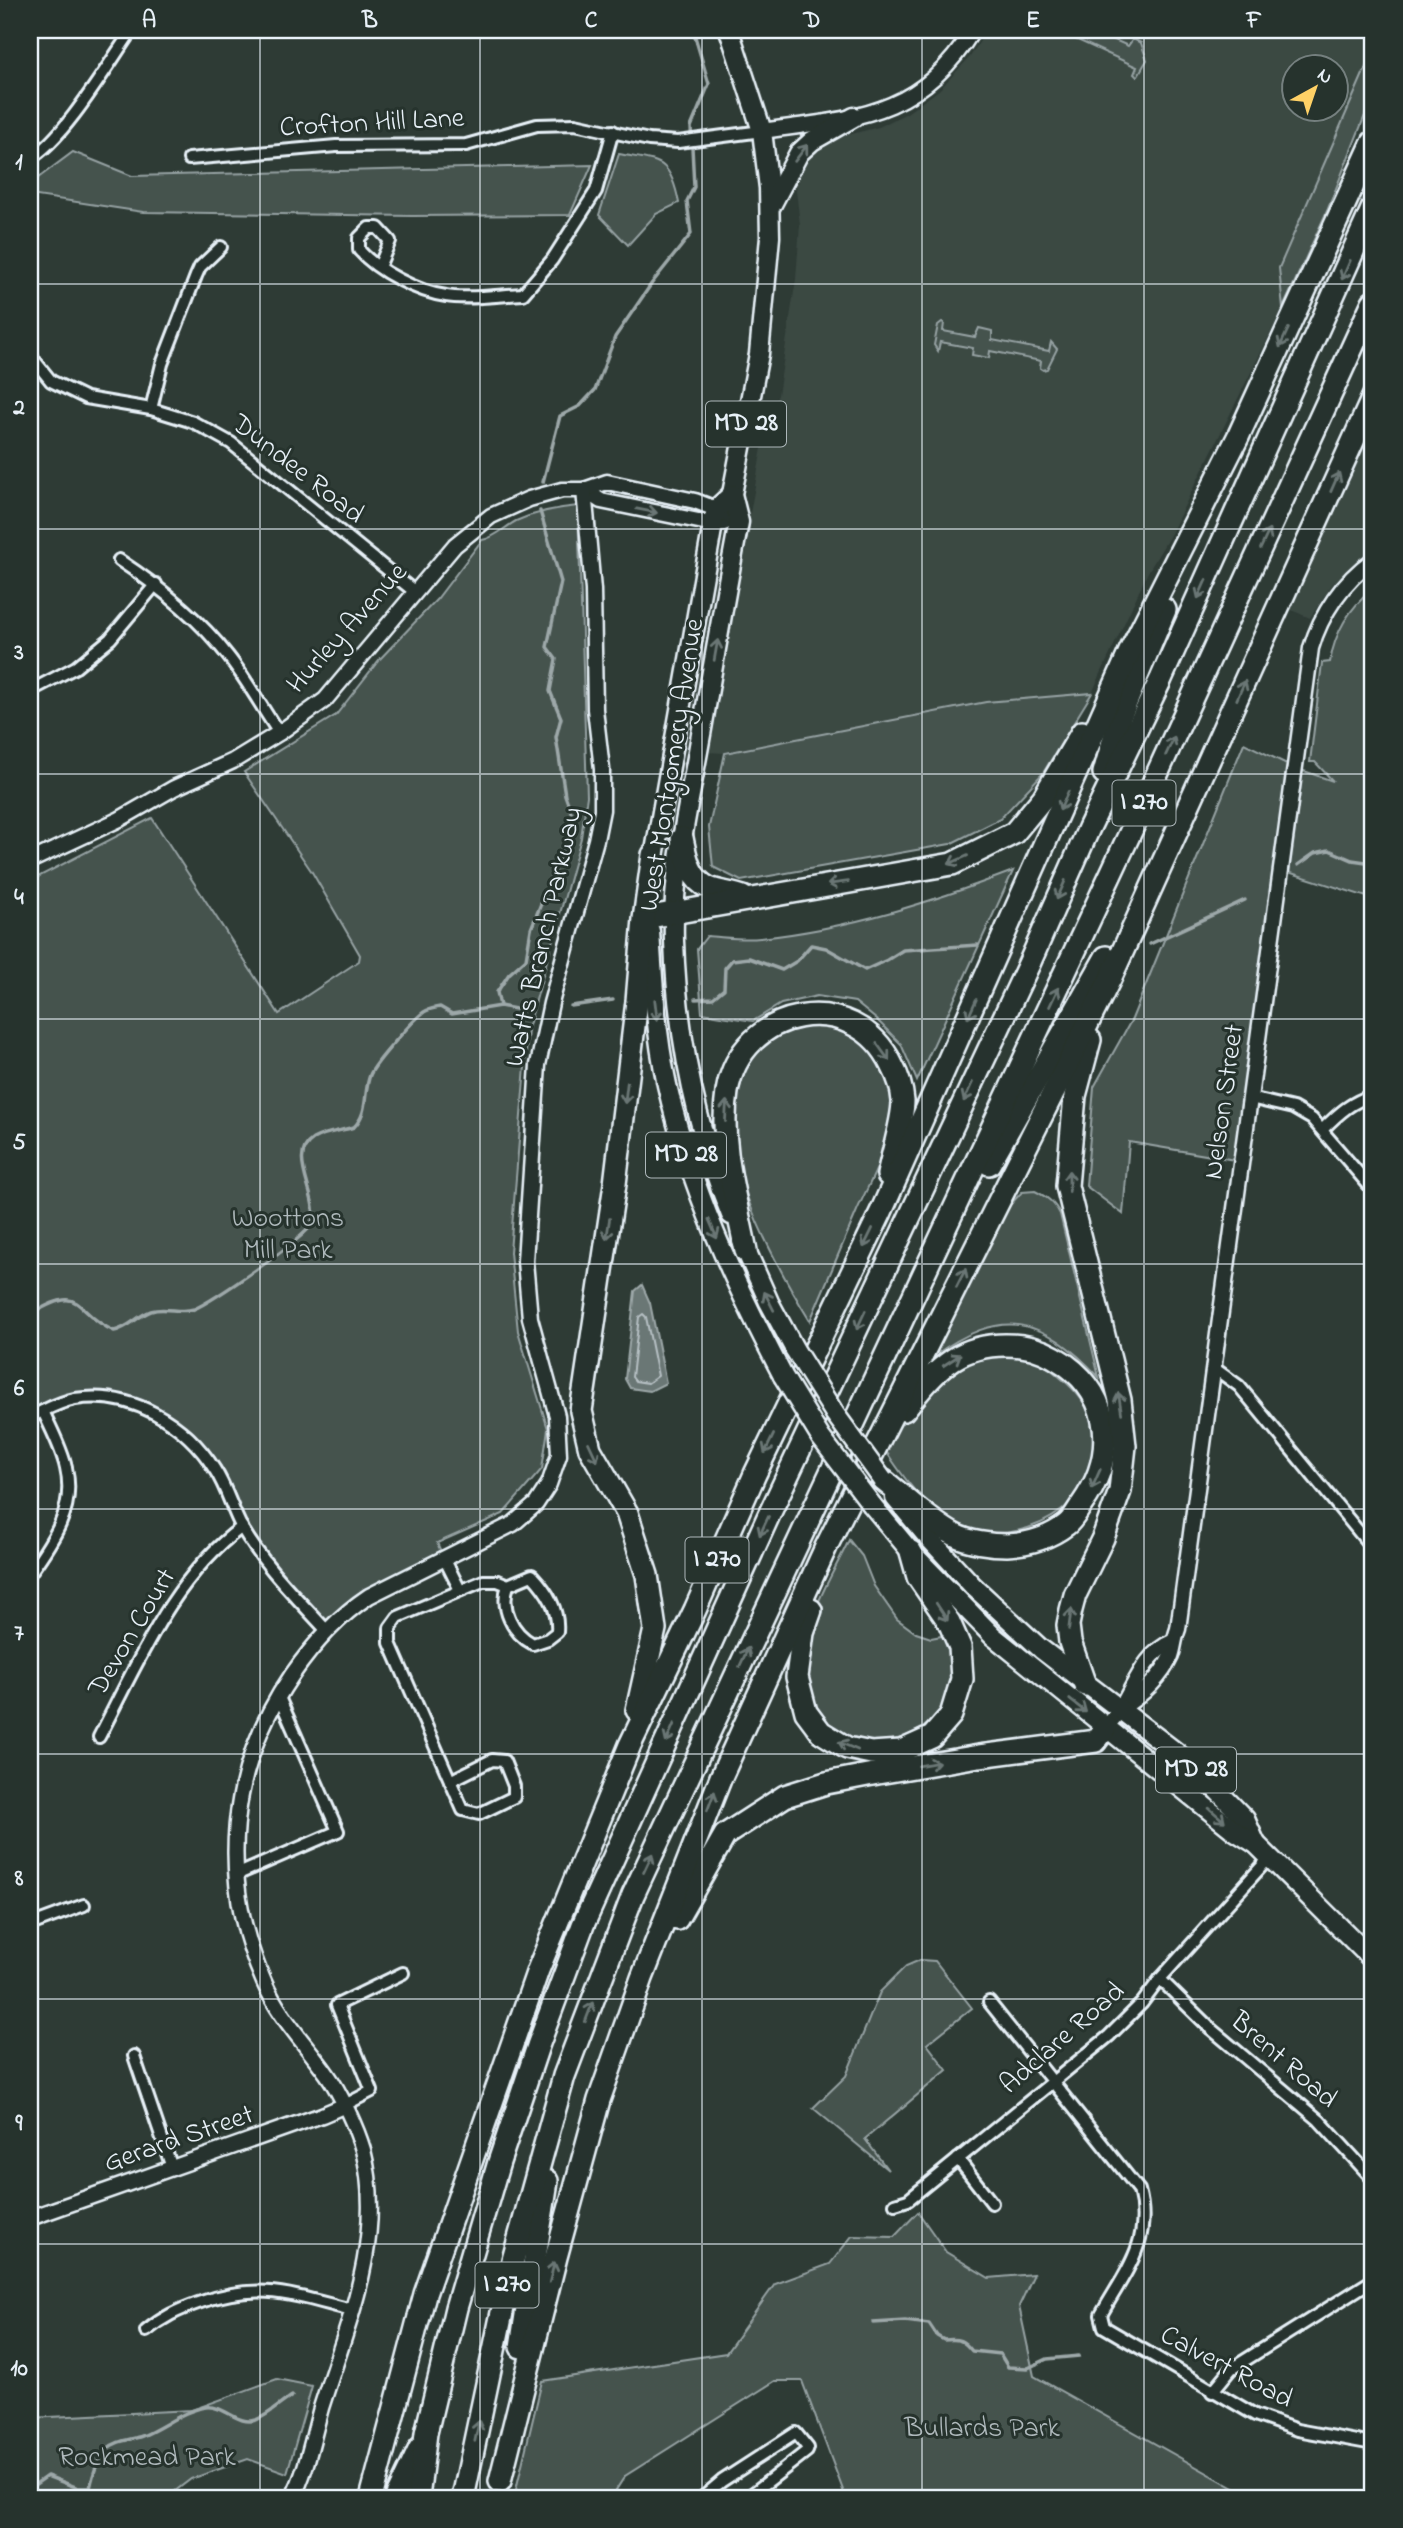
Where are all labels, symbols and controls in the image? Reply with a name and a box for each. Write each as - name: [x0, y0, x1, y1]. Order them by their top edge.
- text: A: [142, 5, 156, 38]
- text: B: [361, 5, 378, 38]
- text: C: [585, 5, 598, 38]
- text: D: [803, 5, 820, 38]
- text: E: [1026, 5, 1040, 38]
- text: F: [1246, 5, 1262, 38]
- north arrow: [1280, 52, 1350, 122]
- text: N: [1311, 62, 1338, 91]
- street label: Crofton Hill Lane: [279, 99, 466, 149]
- one-way arrow: [794, 144, 809, 163]
- text: 1: [15, 147, 23, 180]
- one-way arrow: [1339, 259, 1352, 280]
- one-way arrow: [1277, 327, 1290, 348]
- text: 2: [12, 392, 25, 425]
- road number: MD 28: [706, 402, 786, 446]
- street label: Dundee Road: [221, 404, 372, 535]
- one-way arrow: [1329, 472, 1342, 494]
- one-way arrow: [635, 505, 658, 519]
- one-way arrow: [1259, 529, 1272, 550]
- street label: Hurley Avenue: [278, 554, 419, 704]
- one-way arrow: [1195, 578, 1208, 599]
- street label: West Montgomery Avenue: [630, 615, 716, 914]
- text: 3: [13, 637, 24, 670]
- one-way arrow: [710, 640, 723, 662]
- one-way arrow: [1235, 680, 1249, 701]
- one-way arrow: [1164, 736, 1177, 757]
- road number: I 270: [1112, 780, 1176, 825]
- one-way arrow: [1057, 790, 1070, 811]
- street label: Watts Branch Parkway: [495, 803, 595, 1071]
- one-way arrow: [948, 854, 969, 867]
- one-way arrow: [827, 877, 849, 890]
- one-way arrow: [1054, 879, 1067, 900]
- text: 4: [14, 882, 24, 915]
- one-way arrow: [1047, 987, 1061, 1008]
- one-way arrow: [650, 998, 663, 1021]
- one-way arrow: [965, 998, 978, 1019]
- street label: Nelson Street: [1194, 1022, 1256, 1182]
- one-way arrow: [875, 1042, 890, 1061]
- one-way arrow: [619, 1081, 632, 1104]
- one-way arrow: [961, 1081, 975, 1102]
- one-way arrow: [720, 1100, 733, 1123]
- text: 5: [12, 1127, 26, 1160]
- road number: MD 28: [646, 1132, 726, 1178]
- one-way arrow: [1062, 1170, 1076, 1193]
- park label: Woottons Mill Park: [232, 1199, 344, 1272]
- one-way arrow: [601, 1217, 614, 1240]
- one-way arrow: [707, 1218, 720, 1239]
- one-way arrow: [861, 1227, 874, 1249]
- one-way arrow: [954, 1268, 968, 1288]
- one-way arrow: [762, 1291, 776, 1312]
- one-way arrow: [854, 1309, 867, 1330]
- one-way arrow: [942, 1353, 961, 1368]
- text: 6: [14, 1373, 25, 1406]
- one-way arrow: [1113, 1392, 1126, 1414]
- one-way arrow: [762, 1433, 776, 1454]
- one-way arrow: [587, 1441, 600, 1462]
- one-way arrow: [1089, 1468, 1102, 1489]
- one-way arrow: [757, 1515, 770, 1536]
- road number: I 270: [686, 1538, 748, 1582]
- street label: Devon Court: [78, 1561, 187, 1706]
- one-way arrow: [936, 1601, 950, 1621]
- one-way arrow: [1064, 1608, 1077, 1631]
- text: 7: [14, 1618, 24, 1651]
- one-way arrow: [738, 1647, 751, 1668]
- one-way arrow: [1068, 1698, 1087, 1713]
- one-way arrow: [663, 1722, 676, 1743]
- one-way arrow: [837, 1738, 859, 1751]
- road number: MD 28: [1156, 1748, 1236, 1792]
- one-way arrow: [917, 1757, 940, 1770]
- one-way arrow: [706, 1790, 719, 1812]
- one-way arrow: [1207, 1807, 1225, 1823]
- one-way arrow: [642, 1853, 655, 1874]
- text: 8: [14, 1863, 24, 1896]
- street label: Adclare Road: [991, 1973, 1135, 2105]
- one-way arrow: [583, 2001, 596, 2023]
- street label: Brent Road: [1219, 2002, 1346, 2120]
- street label: Gerard Street: [99, 2095, 259, 2185]
- text: 9: [15, 2108, 24, 2141]
- one-way arrow: [546, 2261, 559, 2284]
- road number: I 270: [476, 2262, 538, 2308]
- street label: Calvert Road: [1152, 2316, 1300, 2420]
- text: 10: [10, 2353, 28, 2386]
- park label: Bullards Park: [903, 2409, 1061, 2450]
- one-way arrow: [470, 2420, 484, 2443]
- park label: Rockmead Park: [58, 2438, 236, 2479]

